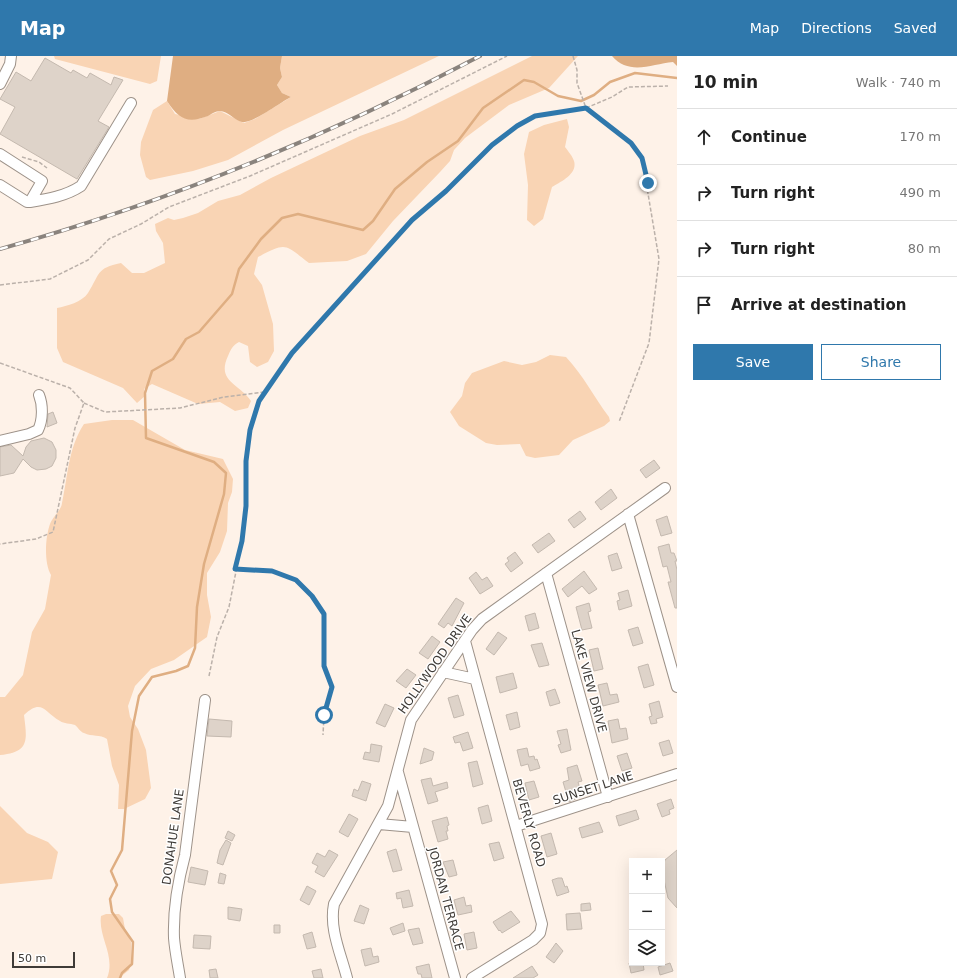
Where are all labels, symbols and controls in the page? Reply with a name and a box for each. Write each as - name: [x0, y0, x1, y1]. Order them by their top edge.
- text: Map: [20, 17, 65, 39]
- text: Map: [750, 20, 779, 36]
- text: Directions: [801, 20, 872, 36]
- text: Saved: [894, 20, 937, 36]
- text: 10 min: [693, 72, 758, 92]
- text: Walk · 740 m: [856, 75, 941, 90]
- icon: ahead: [693, 126, 715, 148]
- text: Continue: [731, 128, 807, 146]
- text: 170 m: [899, 129, 941, 144]
- route end: [639, 174, 657, 192]
- icon: right: [693, 182, 715, 204]
- text: Turn right: [731, 184, 815, 202]
- text: 490 m: [899, 185, 941, 200]
- icon: right: [693, 238, 715, 260]
- text: Turn right: [731, 240, 815, 258]
- text: 80 m: [908, 241, 941, 256]
- icon: arrive: [693, 294, 715, 316]
- text: Arrive at destination: [731, 296, 906, 314]
- button: Save: [693, 344, 813, 380]
- button: Share: [821, 344, 941, 380]
- street label: HOLLYWOOD DRIVE: [395, 612, 475, 716]
- street label: LAKE VIEW DRIVE: [568, 628, 610, 734]
- route start: [315, 706, 333, 724]
- street label: SUNSET LANE: [551, 768, 635, 808]
- street label: BEVERLY ROAD: [510, 777, 548, 869]
- street label: DONAHUE LANE: [159, 788, 187, 886]
- street label: JORDAN TERRACE: [425, 845, 467, 952]
- map controls: [629, 858, 665, 966]
- button: +: [629, 858, 665, 894]
- button: −: [629, 894, 665, 930]
- button: layers: [629, 930, 665, 966]
- scale bar: [12, 950, 75, 969]
- text: 50 m: [18, 952, 46, 965]

